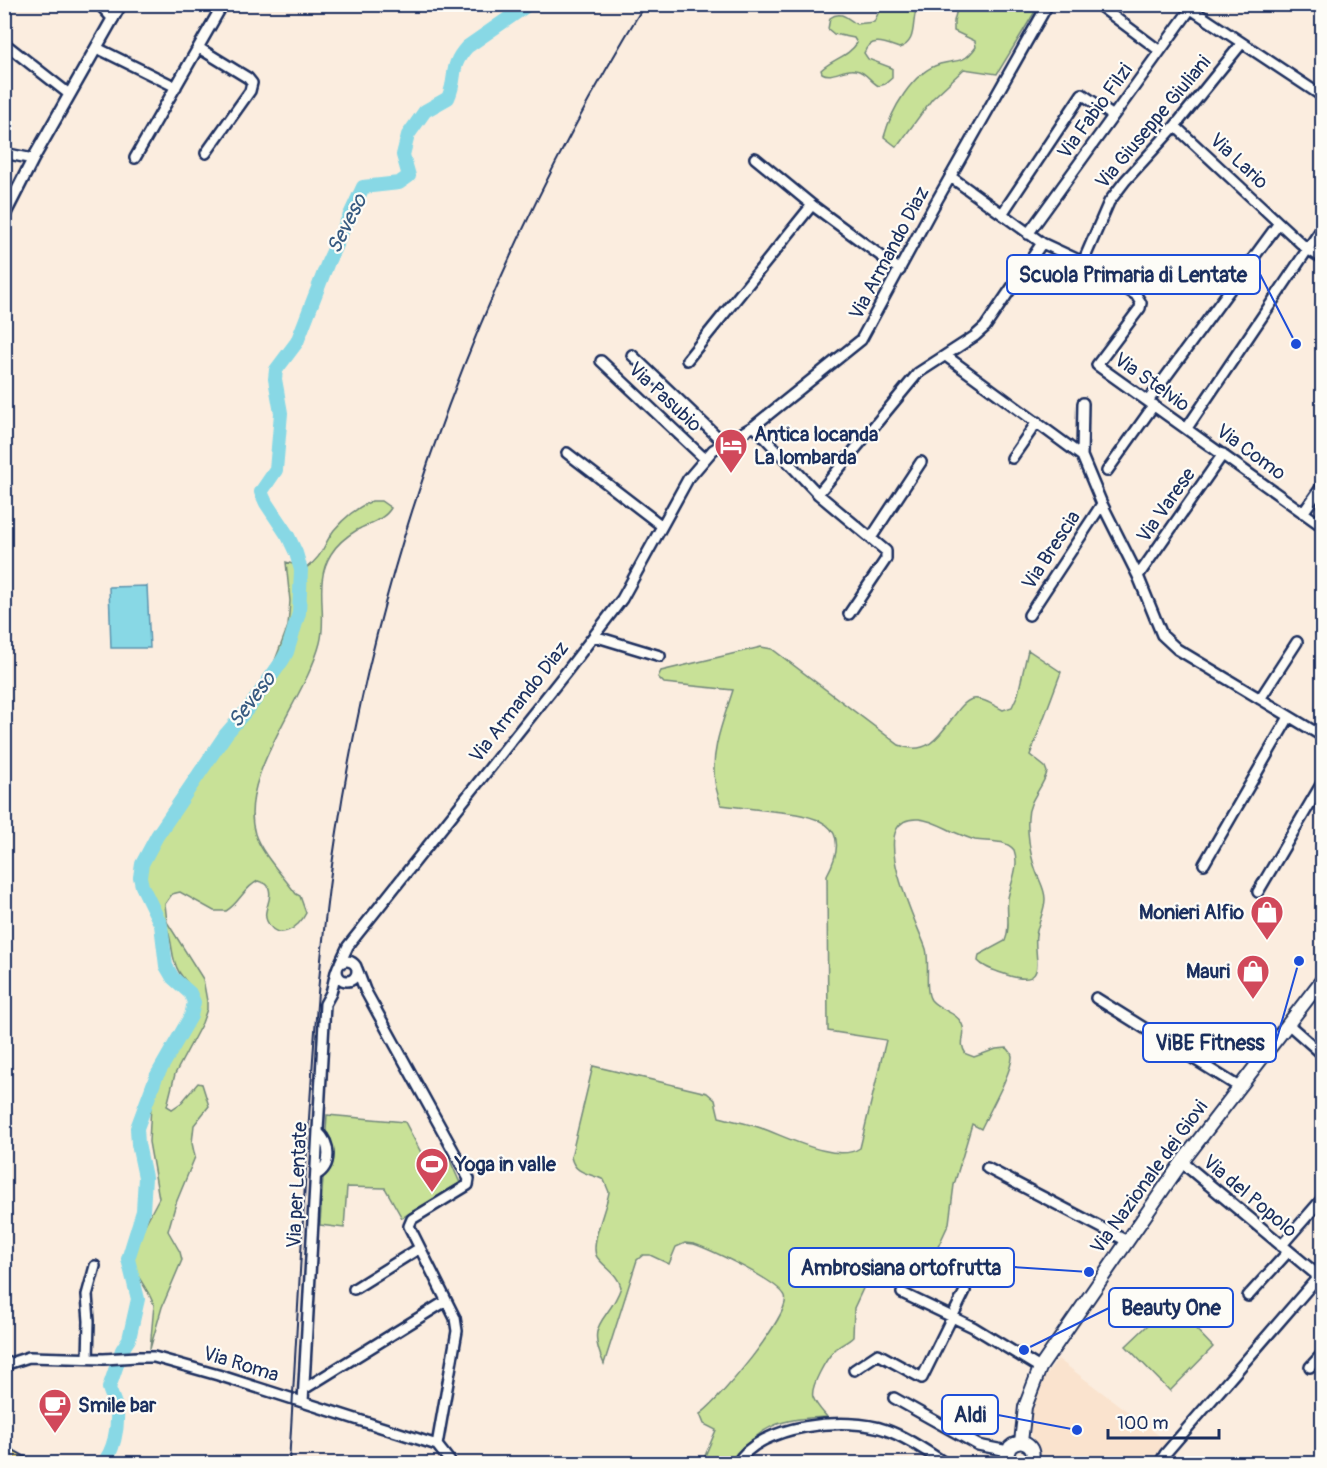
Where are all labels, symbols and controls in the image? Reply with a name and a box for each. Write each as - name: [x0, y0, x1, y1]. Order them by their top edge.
- street label: Via Giuseppe Giuliani: [1090, 50, 1216, 194]
- street label: Via Fabio Filzi: [1052, 58, 1138, 164]
- street label: Via Lario: [1204, 128, 1274, 195]
- street label: Via Armando Diaz: [843, 182, 935, 324]
- water label: Seveso: [321, 188, 374, 258]
- callout: Scuola Primaria di Lentate: [1007, 255, 1260, 294]
- text: Scuola Primaria di Lentate: [1019, 262, 1248, 289]
- street label: Via Stelvio: [1109, 347, 1195, 417]
- street label: Via Pasubio: [623, 357, 707, 437]
- street label: Via Como: [1211, 418, 1291, 486]
- place label: Antica locanda La lombarda: [754, 422, 878, 470]
- hotel icon: Antica locanda La lombarda: [713, 427, 749, 474]
- street label: Via Varese: [1131, 463, 1201, 547]
- street label: Via Brescia: [1016, 506, 1086, 594]
- street label: Via Armando Diaz: [464, 636, 574, 768]
- water label: Seveso: [222, 665, 283, 733]
- shop icon: Monieri Alfio: [1249, 894, 1285, 941]
- place label: Monieri Alfio: [1139, 900, 1244, 925]
- shop icon: Mauri: [1235, 953, 1271, 1000]
- place label: Mauri: [1186, 959, 1230, 984]
- callout: ViBE Fitness: [1143, 1023, 1276, 1062]
- text: ViBE Fitness: [1155, 1030, 1265, 1057]
- street label: Via Nazionale dei Giovi: [1085, 1095, 1213, 1259]
- street label: Via per Lentate: [281, 1121, 313, 1249]
- sports icon: Yoga in valle: [414, 1146, 450, 1193]
- street label: Via del Popolo: [1198, 1149, 1303, 1243]
- place label: Yoga in valle: [454, 1152, 557, 1177]
- callout: Ambrosiana ortofrutta: [789, 1248, 1014, 1287]
- text: Ambrosiana ortofrutta: [801, 1255, 1002, 1282]
- callout: Beauty One: [1109, 1288, 1233, 1327]
- text: Beauty One: [1121, 1295, 1221, 1322]
- street label: Via Roma: [200, 1341, 282, 1387]
- cafe icon: Smile bar: [37, 1387, 73, 1434]
- place label: Smile bar: [78, 1393, 157, 1418]
- callout: Aldi: [942, 1395, 998, 1434]
- text: Aldi: [954, 1402, 987, 1429]
- scale bar: [1108, 1402, 1219, 1440]
- text: 100 m: [1117, 1412, 1169, 1435]

